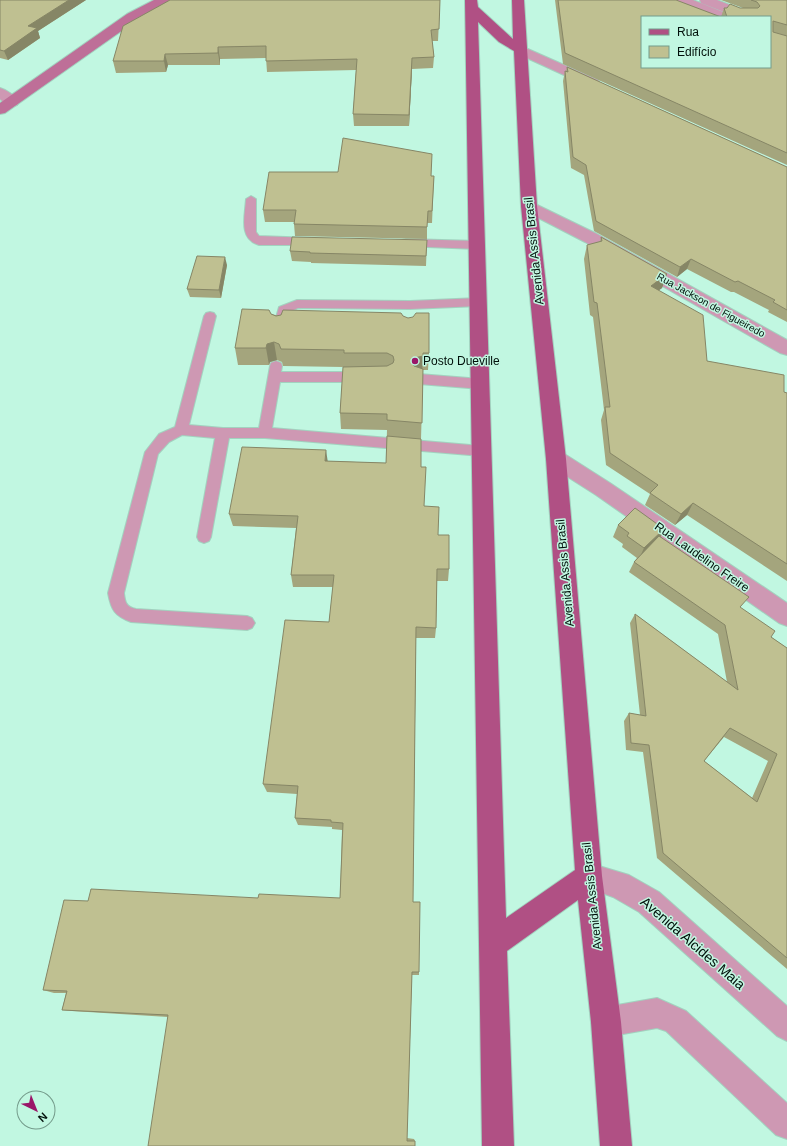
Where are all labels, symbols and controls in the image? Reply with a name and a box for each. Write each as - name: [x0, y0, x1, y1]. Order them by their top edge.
- legend: [641, 16, 771, 68]
- text: Rua: [677, 25, 699, 39]
- text: Edifício: [677, 45, 717, 59]
- street label: Avenida Assis Brasil: [521, 197, 547, 305]
- street label: Rua Jackson de Figueiredo: [655, 271, 767, 340]
- place label: Posto Dueville: [423, 354, 500, 368]
- marker: Posto Dueville: [410, 356, 420, 366]
- street label: Avenida Assis Brasil: [553, 519, 577, 627]
- street label: Rua Laudelino Freire: [652, 519, 752, 595]
- street label: Avenida Assis Brasil: [579, 842, 605, 950]
- street label: Avenida Alcides Maia: [638, 893, 749, 993]
- north arrow: [16, 1090, 56, 1130]
- text: N: [36, 1110, 50, 1124]

